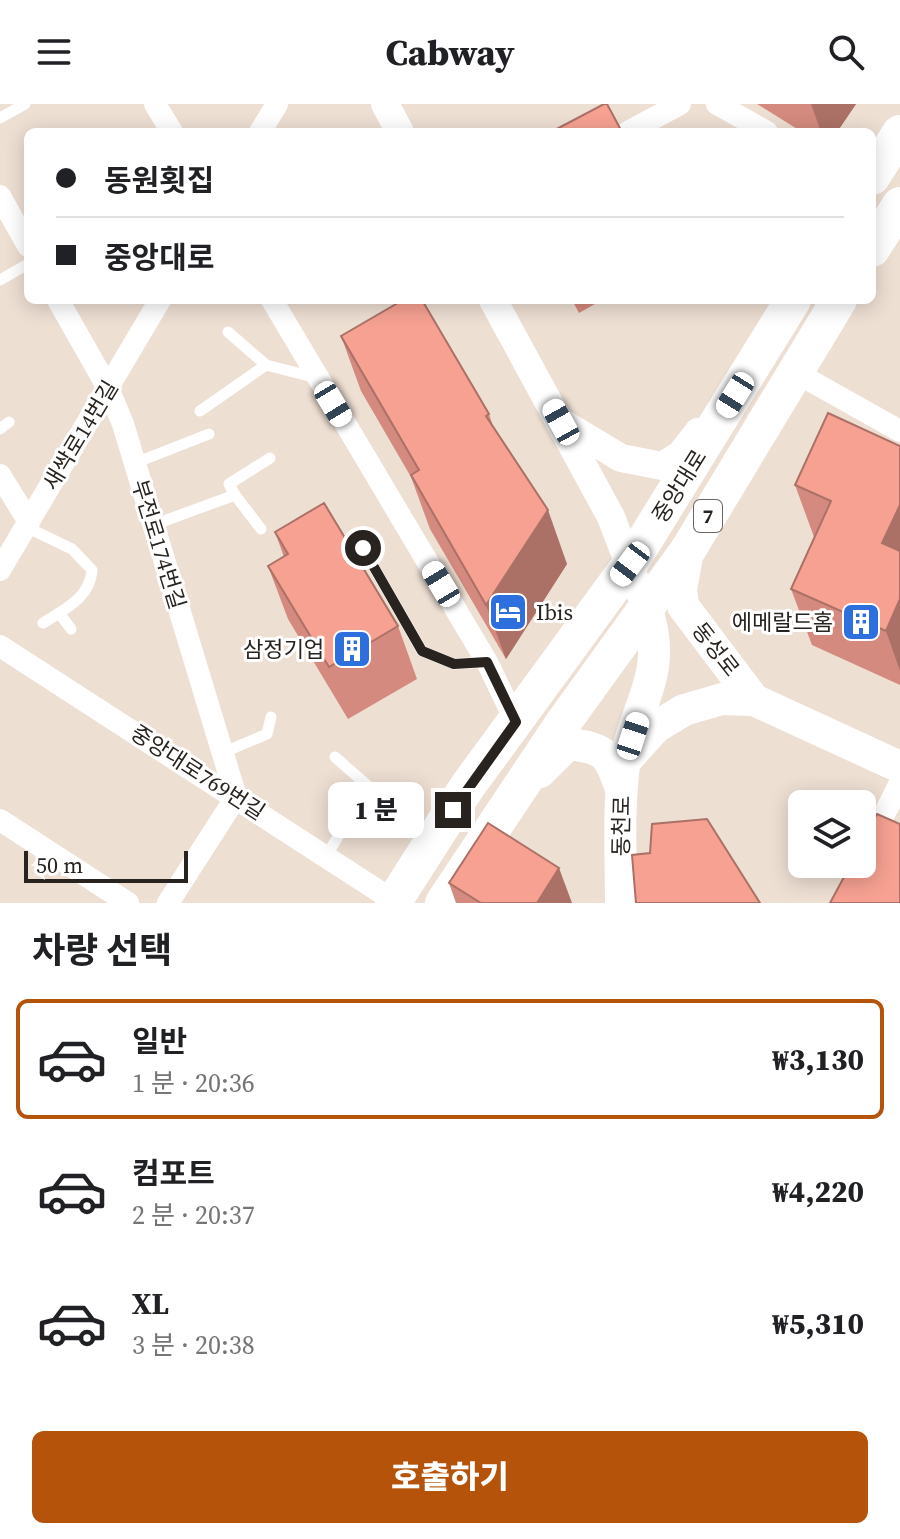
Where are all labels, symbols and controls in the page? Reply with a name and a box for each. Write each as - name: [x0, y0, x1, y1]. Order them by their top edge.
- text: Cabway: [385, 28, 515, 77]
- icon: menu: [32, 30, 76, 74]
- icon: search: [824, 30, 868, 74]
- text: 동원횟집: [104, 160, 214, 201]
- text: 중앙대로: [104, 237, 214, 278]
- car: [712, 368, 758, 422]
- street label: 새싹로14번길: [35, 374, 125, 496]
- car: [310, 377, 356, 431]
- car: [539, 395, 583, 449]
- street label: 중앙대로: [645, 444, 713, 528]
- street label: 부전로174번길: [125, 475, 193, 613]
- road number: 7: [694, 500, 722, 532]
- route start: [345, 530, 381, 566]
- car: [606, 538, 654, 590]
- car: [418, 557, 464, 611]
- hotel icon: Ibis: [487, 591, 529, 633]
- place label: Ibis: [536, 597, 573, 627]
- building icon: 에메랄드홈: [840, 601, 882, 643]
- place label: 에메랄드홈: [732, 607, 833, 637]
- street label: 동성로: [685, 616, 747, 682]
- building icon: 삼정기업: [331, 628, 373, 670]
- place label: 삼정기업: [243, 634, 324, 664]
- car: [614, 709, 652, 763]
- street label: 중앙대로769번길: [125, 717, 271, 827]
- callout: 1 분: [329, 782, 425, 838]
- map controls: [788, 790, 876, 878]
- button: layers: [788, 790, 876, 878]
- text: 1 분: [354, 792, 398, 828]
- route end: [435, 792, 471, 828]
- street label: 동천로: [605, 795, 637, 857]
- scale bar: [24, 847, 188, 883]
- text: 50 m: [36, 850, 83, 880]
- text: 차량 선택: [32, 926, 172, 975]
- text: 일반: [132, 1021, 187, 1062]
- icon: car: [36, 1023, 108, 1095]
- text: ₩3,130: [772, 1039, 864, 1080]
- text: 1 분 · 20:36: [132, 1065, 255, 1101]
- text: 컴포트: [132, 1153, 215, 1194]
- icon: car: [36, 1155, 108, 1227]
- text: ₩4,220: [772, 1171, 864, 1212]
- text: 2 분 · 20:37: [132, 1197, 255, 1233]
- text: XL: [132, 1283, 169, 1324]
- icon: car: [36, 1287, 108, 1359]
- text: ₩5,310: [772, 1303, 864, 1344]
- text: 3 분 · 20:38: [132, 1327, 255, 1363]
- button: 호출하기: [32, 1431, 868, 1523]

